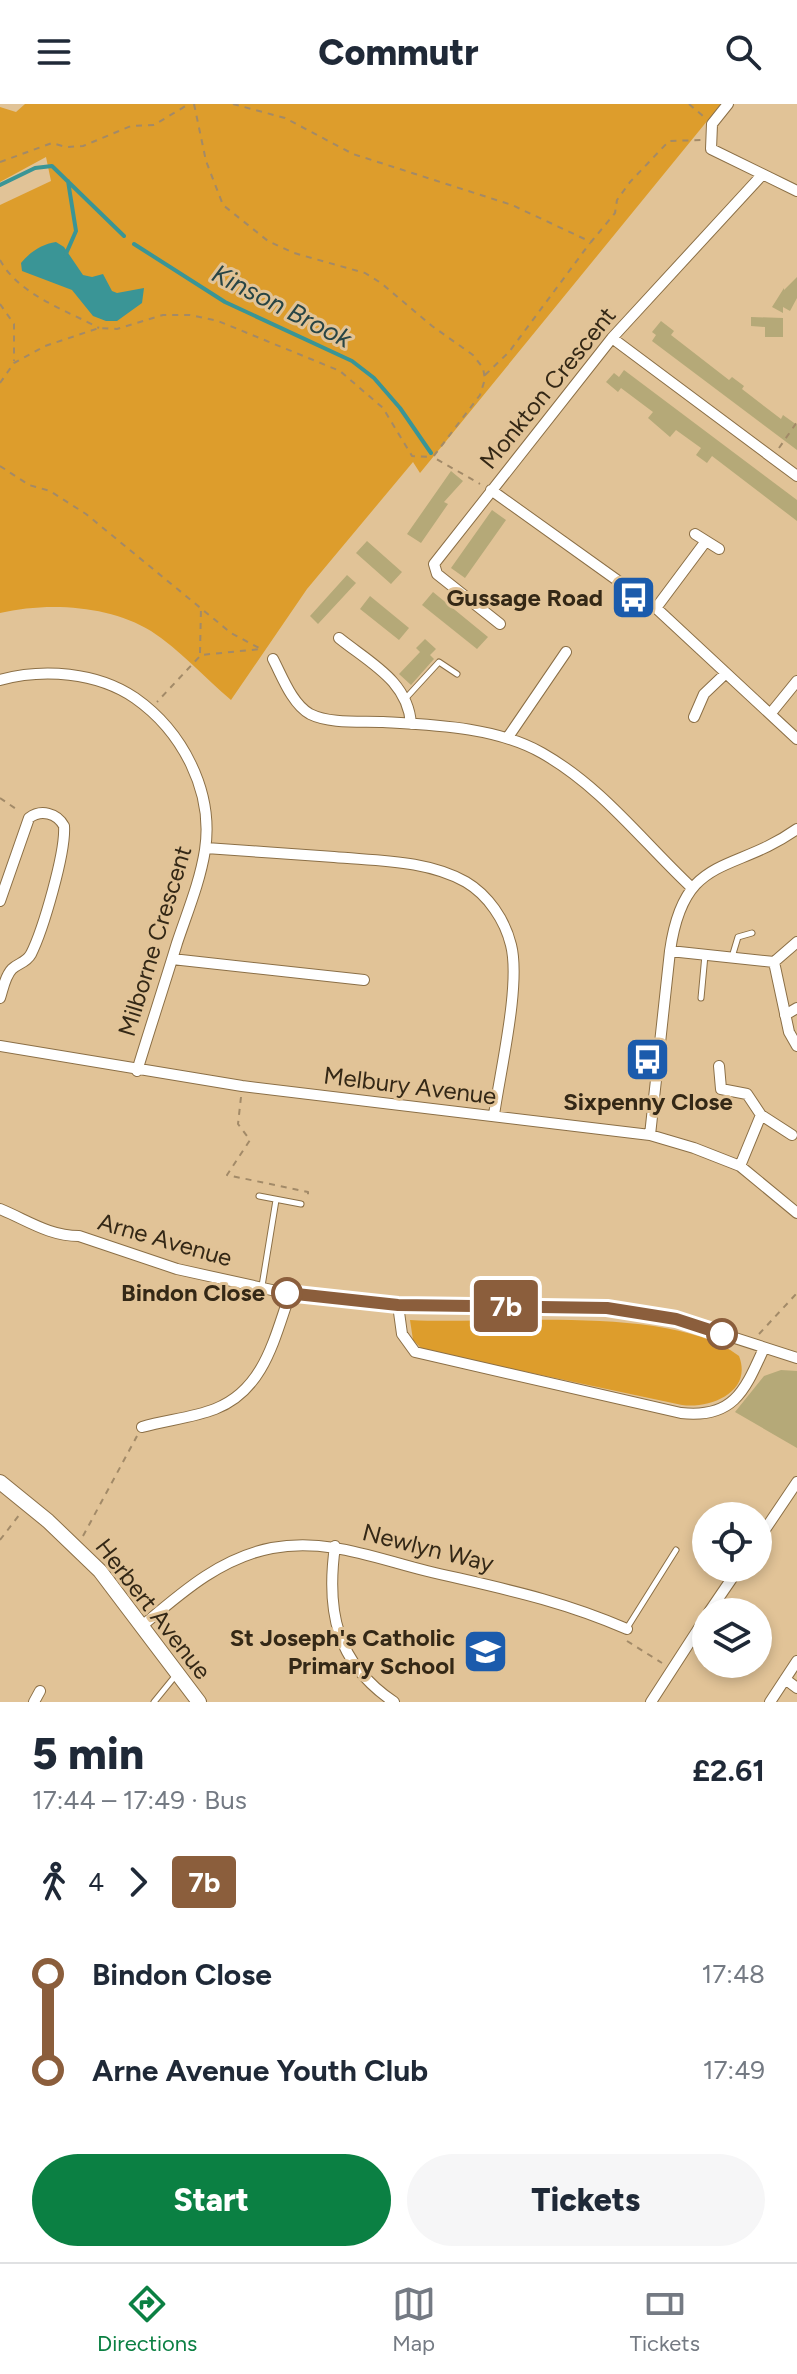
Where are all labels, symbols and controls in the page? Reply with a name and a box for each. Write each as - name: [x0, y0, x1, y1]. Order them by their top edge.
- icon: menu: [32, 30, 76, 74]
- icon: search: [721, 30, 765, 74]
- text: Commutr: [318, 31, 479, 74]
- water label: Kinson Brook: [207, 257, 358, 355]
- street label: Monkton Crescent: [473, 301, 622, 474]
- bus stop icon: Gussage Road: [610, 574, 658, 622]
- place label: Gussage Road: [446, 583, 603, 612]
- street label: Milborne Crescent: [112, 842, 197, 1040]
- bus stop icon: Sixpenny Close: [624, 1036, 672, 1084]
- street label: Melbury Avenue: [322, 1061, 498, 1110]
- place label: Sixpenny Close: [563, 1087, 733, 1116]
- street label: Arne Avenue: [95, 1207, 235, 1272]
- place label: Bindon Close: [121, 1278, 265, 1307]
- marker: Bindon Close: [272, 1278, 302, 1308]
- line badge: 7b: [470, 1280, 542, 1332]
- text: 7b: [490, 1289, 522, 1323]
- unlabelled marker: [707, 1319, 737, 1349]
- map controls: [692, 1502, 772, 1678]
- button: locate: [692, 1502, 772, 1582]
- street label: Newlyn Way: [360, 1517, 497, 1578]
- street label: Herbert Avenue: [89, 1533, 217, 1685]
- button: layers: [692, 1598, 772, 1678]
- place label: St Joseph's Catholic Primary School: [230, 1623, 455, 1680]
- school or university icon: St Joseph's Catholic Primary School: [462, 1628, 510, 1676]
- text: 5 min: [32, 1727, 144, 1780]
- text: £2.61: [692, 1752, 765, 1789]
- text: 17:44 – 17:49 · Bus: [32, 1784, 247, 1816]
- icon: walk: [32, 1860, 76, 1904]
- icon: forward: [116, 1860, 160, 1904]
- text: 7b: [188, 1865, 220, 1899]
- text: 4: [88, 1866, 104, 1898]
- text: Bindon Close: [92, 1956, 272, 1993]
- text: 17:48: [702, 1958, 765, 1990]
- text: Arne Avenue Youth Club: [92, 2052, 428, 2089]
- text: 17:49: [703, 2054, 765, 2086]
- button: Start: [32, 2154, 391, 2246]
- button: Tickets: [407, 2154, 765, 2246]
- tab: Directions: [97, 2282, 197, 2357]
- tab: Map: [392, 2282, 436, 2357]
- tab: Tickets: [630, 2282, 700, 2357]

